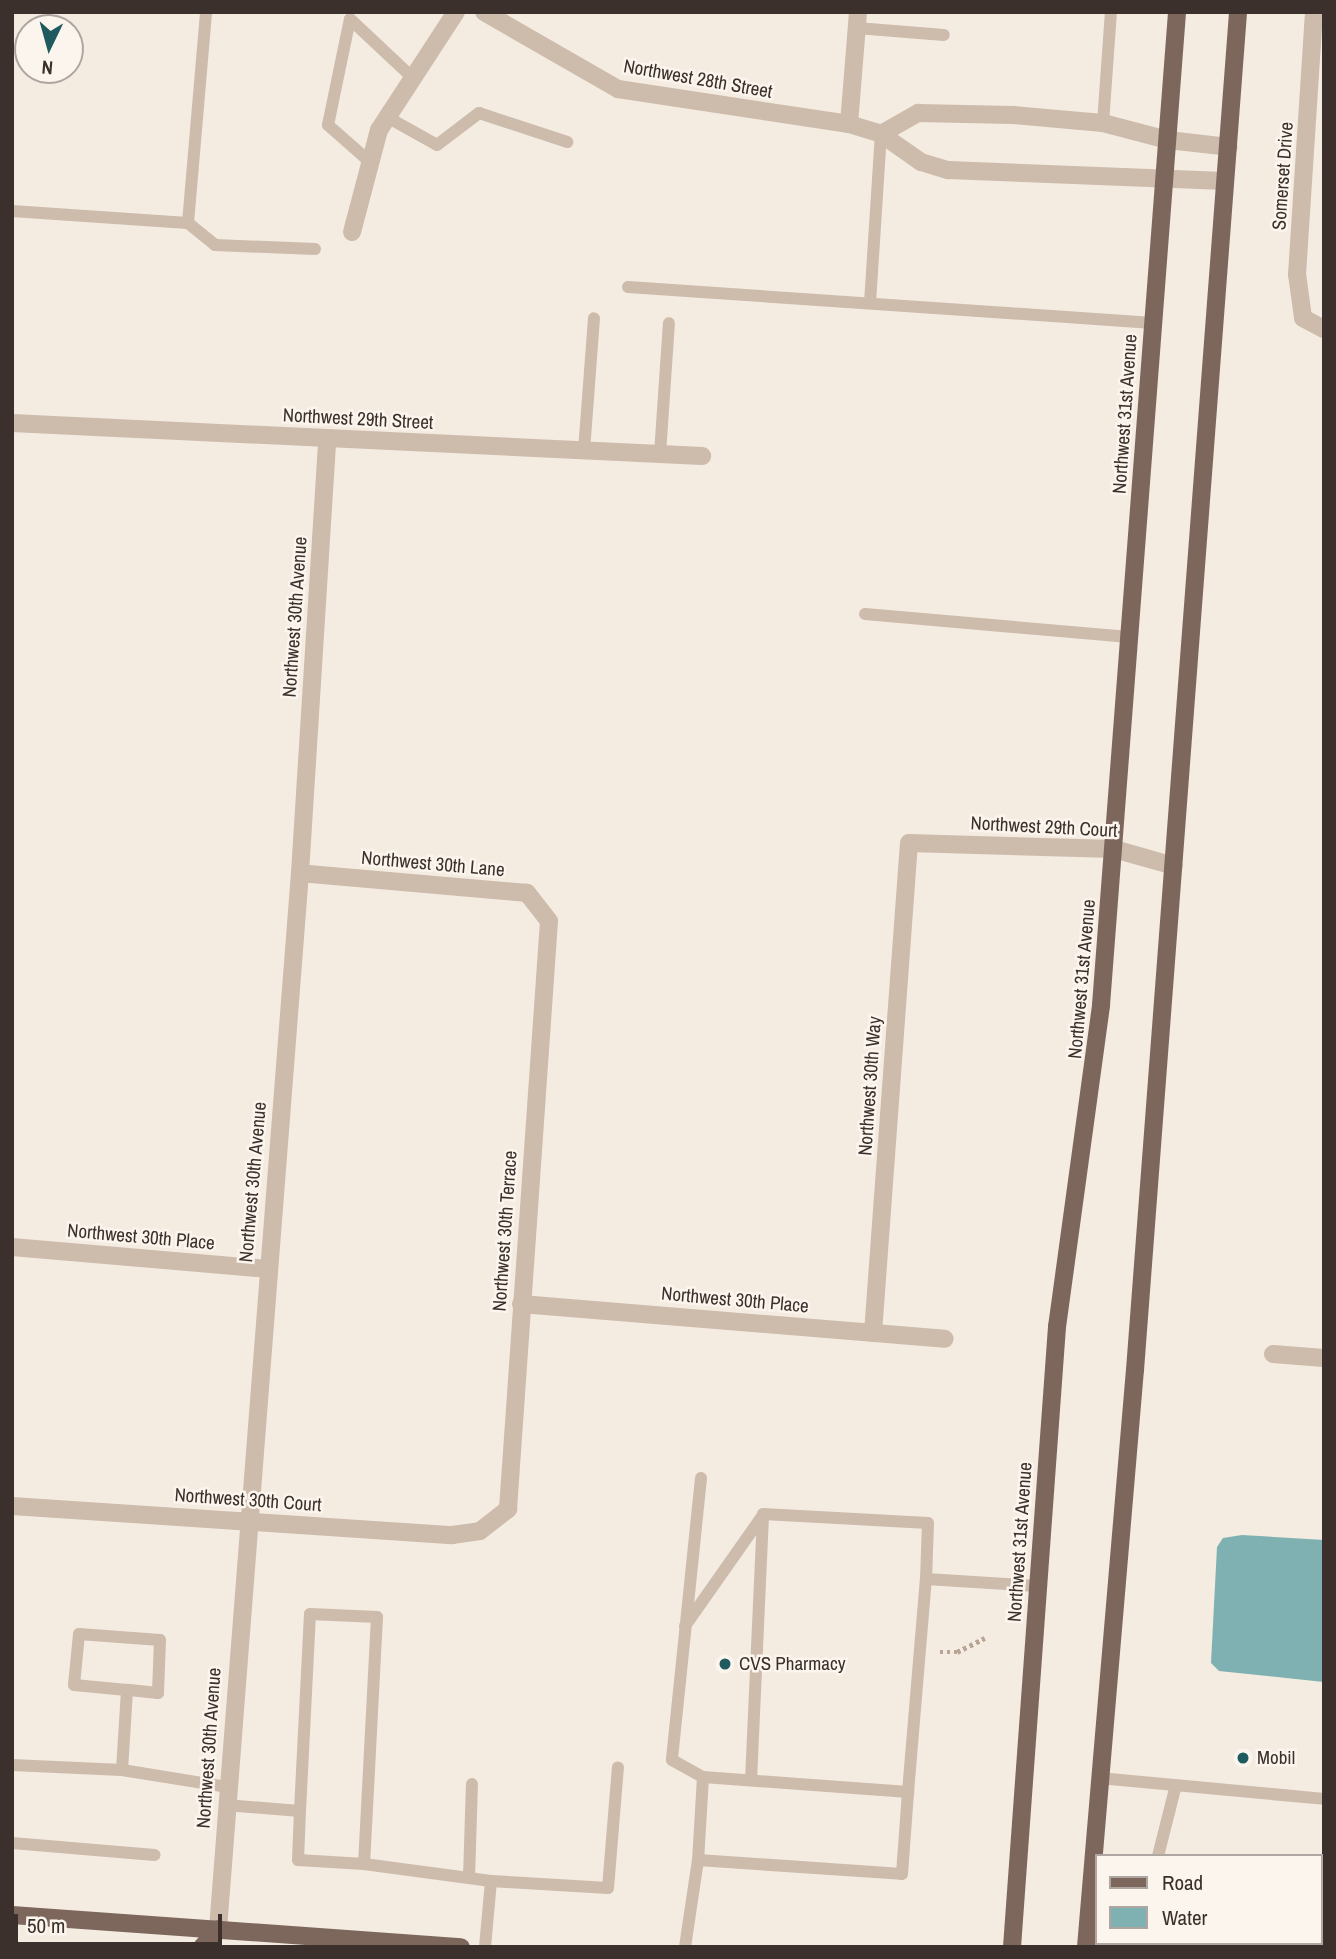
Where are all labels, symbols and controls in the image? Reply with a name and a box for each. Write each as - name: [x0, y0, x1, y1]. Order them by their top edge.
- north arrow: [14, 14, 84, 84]
- text: N: [41, 54, 54, 81]
- street label: Northwest 28th Street: [622, 55, 774, 103]
- street label: Somerset Drive: [1268, 121, 1298, 231]
- street label: Northwest 31st Avenue: [1108, 333, 1142, 495]
- street label: Northwest 29th Street: [282, 404, 434, 434]
- street label: Northwest 30th Avenue: [278, 536, 312, 698]
- street label: Northwest 29th Court: [970, 812, 1118, 842]
- street label: Northwest 30th Lane: [360, 846, 506, 882]
- street label: Northwest 31st Avenue: [1064, 898, 1100, 1060]
- street label: Northwest 30th Way: [854, 1016, 886, 1156]
- street label: Northwest 30th Avenue: [235, 1100, 271, 1264]
- street label: Northwest 30th Terrace: [488, 1150, 522, 1312]
- street label: Northwest 30th Place: [66, 1219, 216, 1255]
- street label: Northwest 30th Place: [660, 1282, 810, 1318]
- street label: Northwest 31st Avenue: [1003, 1461, 1037, 1623]
- street label: Northwest 30th Court: [174, 1483, 322, 1517]
- place label: CVS Pharmacy: [739, 1653, 845, 1675]
- marker: CVS Pharmacy: [717, 1656, 733, 1672]
- street label: Northwest 30th Avenue: [192, 1667, 226, 1829]
- place label: Mobil: [1257, 1747, 1295, 1769]
- marker: Mobil: [1235, 1750, 1251, 1766]
- legend: [1094, 1854, 1322, 1945]
- text: Road: [1162, 1868, 1203, 1897]
- scale bar: [18, 1899, 226, 1943]
- text: Water: [1162, 1903, 1207, 1932]
- text: 50 m: [27, 1911, 65, 1940]

